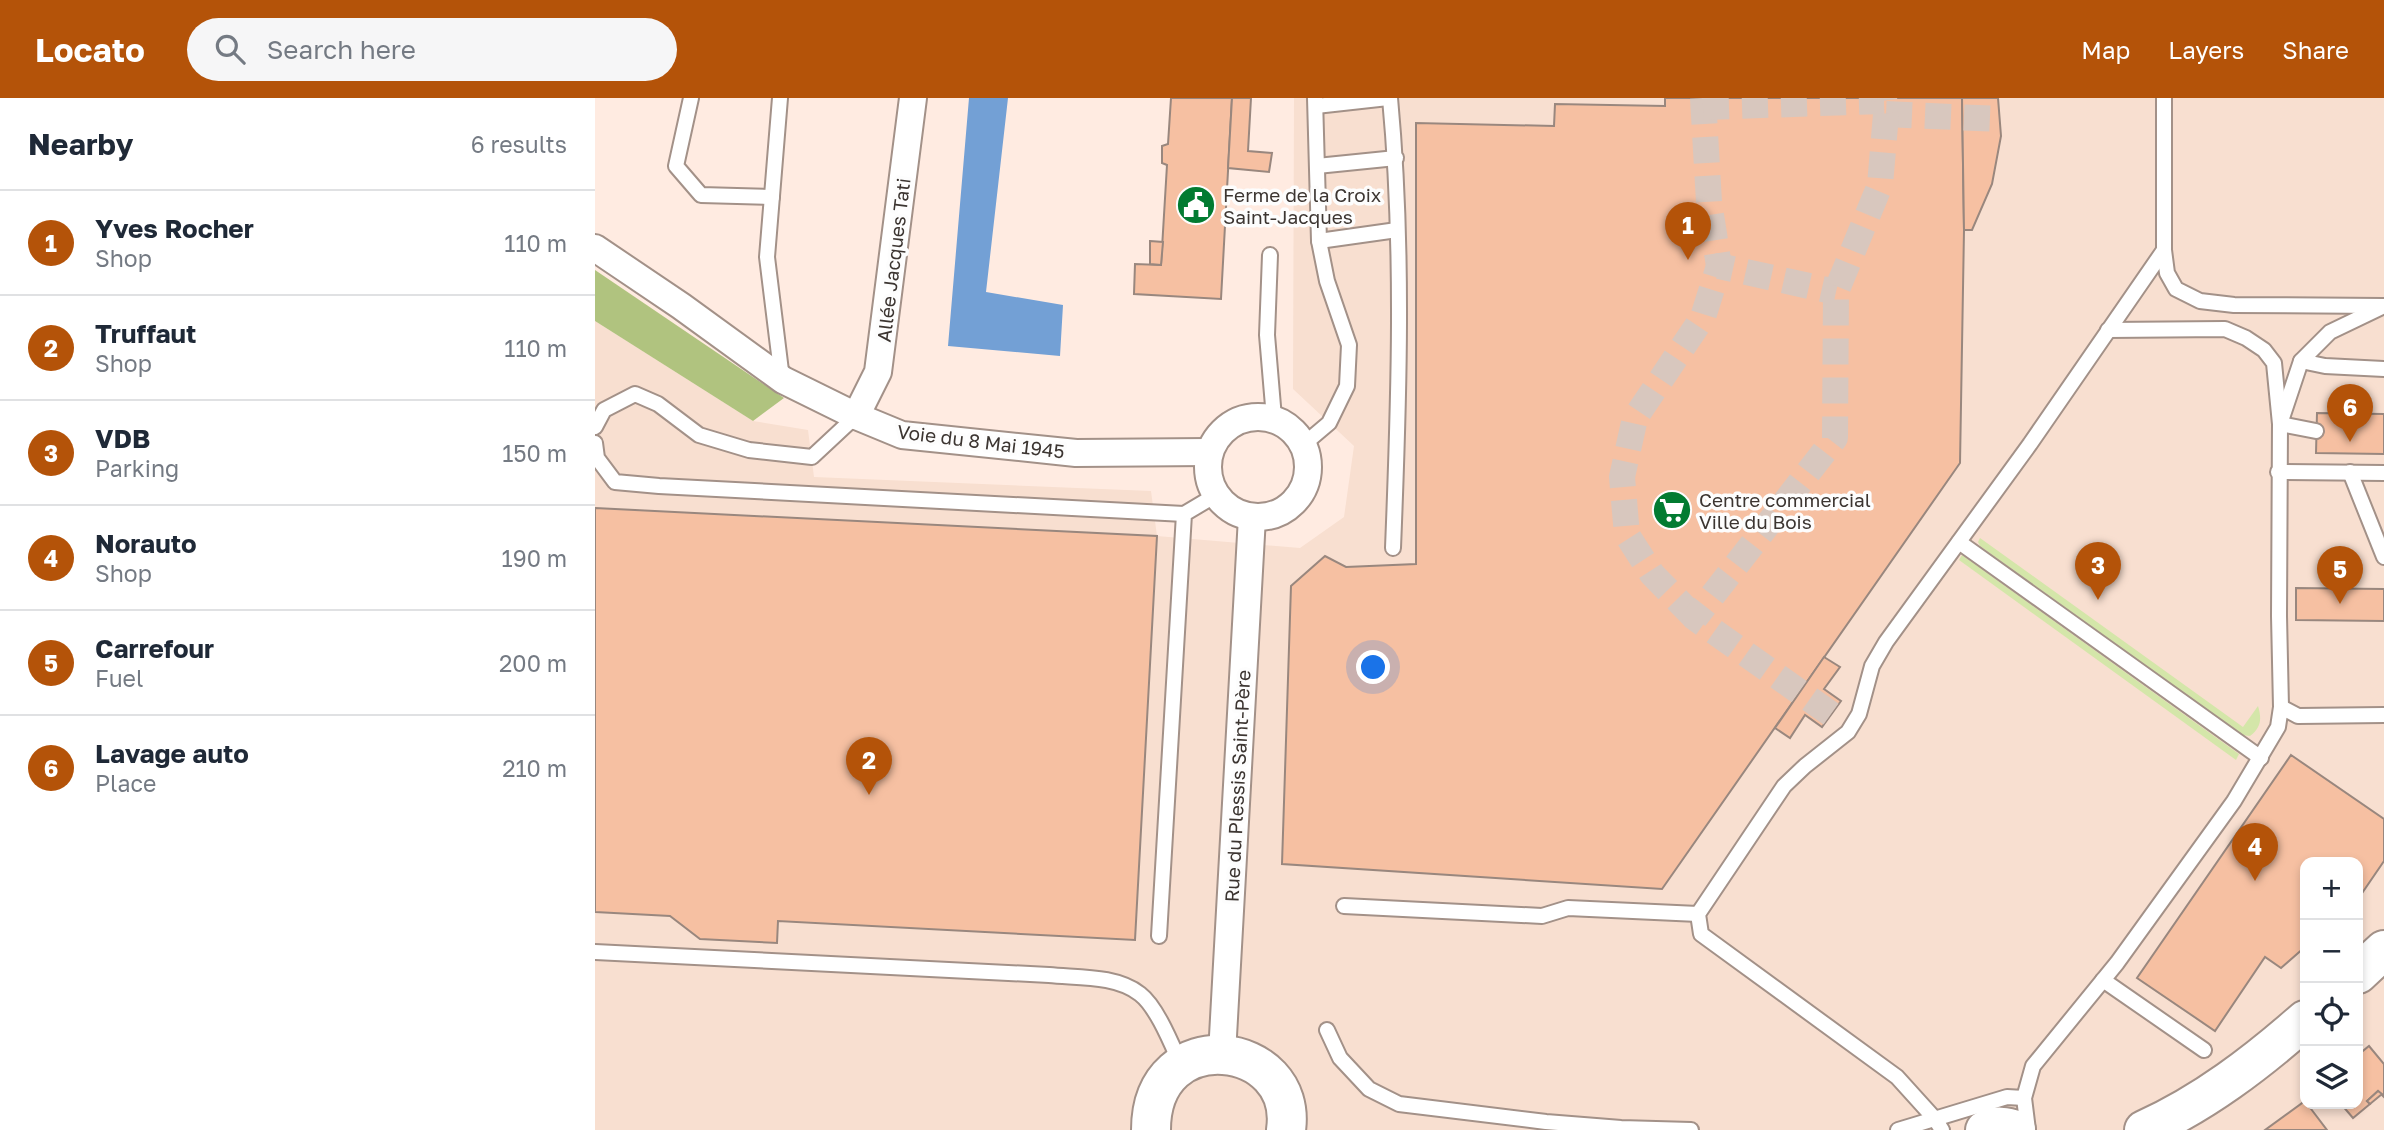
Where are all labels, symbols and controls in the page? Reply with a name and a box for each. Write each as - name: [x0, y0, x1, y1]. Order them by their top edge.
- search box: [187, 18, 677, 81]
- text: Locato: [35, 30, 145, 69]
- icon: search: [211, 30, 249, 68]
- text: Search here: [267, 34, 416, 65]
- text: Map: [2081, 35, 2130, 64]
- text: Layers: [2168, 35, 2244, 64]
- text: Share: [2282, 35, 2349, 64]
- text: Nearby: [28, 126, 133, 162]
- text: 6 results: [471, 130, 567, 158]
- street label: Allée Jacques Tati: [872, 177, 914, 343]
- place label: Ferme de la Croix Saint-Jacques: [1223, 183, 1381, 228]
- public building icon: Ferme de la Croix Saint-Jacques: [1175, 184, 1217, 226]
- pin: 1: [1665, 202, 1711, 260]
- text: Yves Rocher: [95, 213, 254, 244]
- text: 1: [45, 229, 57, 257]
- text: 110 m: [504, 229, 567, 257]
- text: Shop: [95, 244, 152, 272]
- text: Truffaut: [95, 318, 196, 349]
- text: 2: [44, 334, 58, 362]
- text: 110 m: [504, 334, 567, 362]
- text: Shop: [95, 349, 152, 377]
- pin: 6: [2327, 384, 2373, 442]
- street label: Voie du 8 Mai 1945: [896, 419, 1066, 463]
- text: VDB: [95, 423, 150, 454]
- text: 3: [44, 439, 58, 467]
- text: 150 m: [502, 439, 567, 467]
- text: Parking: [95, 454, 179, 482]
- place label: Centre commercial Ville du Bois: [1699, 488, 1871, 533]
- supermarket icon: Centre commercial Ville du Bois: [1651, 489, 1693, 531]
- text: Norauto: [95, 528, 197, 559]
- pin: 3: [2075, 542, 2121, 600]
- text: 4: [44, 544, 58, 572]
- text: 190 m: [502, 544, 567, 572]
- pin: 5: [2317, 546, 2363, 604]
- text: Shop: [95, 559, 152, 587]
- text: Carrefour: [95, 633, 214, 664]
- text: 5: [44, 649, 58, 677]
- text: 200 m: [499, 649, 567, 677]
- your location: [1356, 650, 1390, 684]
- text: Fuel: [95, 664, 143, 692]
- street label: Rue du Plessis Saint-Père: [1219, 669, 1255, 903]
- pin: 2: [846, 737, 892, 795]
- text: Lavage auto: [95, 738, 249, 769]
- text: 6: [44, 754, 58, 782]
- text: 210 m: [502, 754, 567, 782]
- text: Place: [95, 769, 156, 797]
- pin: 4: [2232, 823, 2278, 881]
- map controls: [2300, 857, 2363, 1109]
- button: +: [2300, 857, 2363, 920]
- button: −: [2300, 920, 2363, 983]
- button: locate: [2300, 983, 2363, 1046]
- button: layers: [2300, 1046, 2363, 1109]

